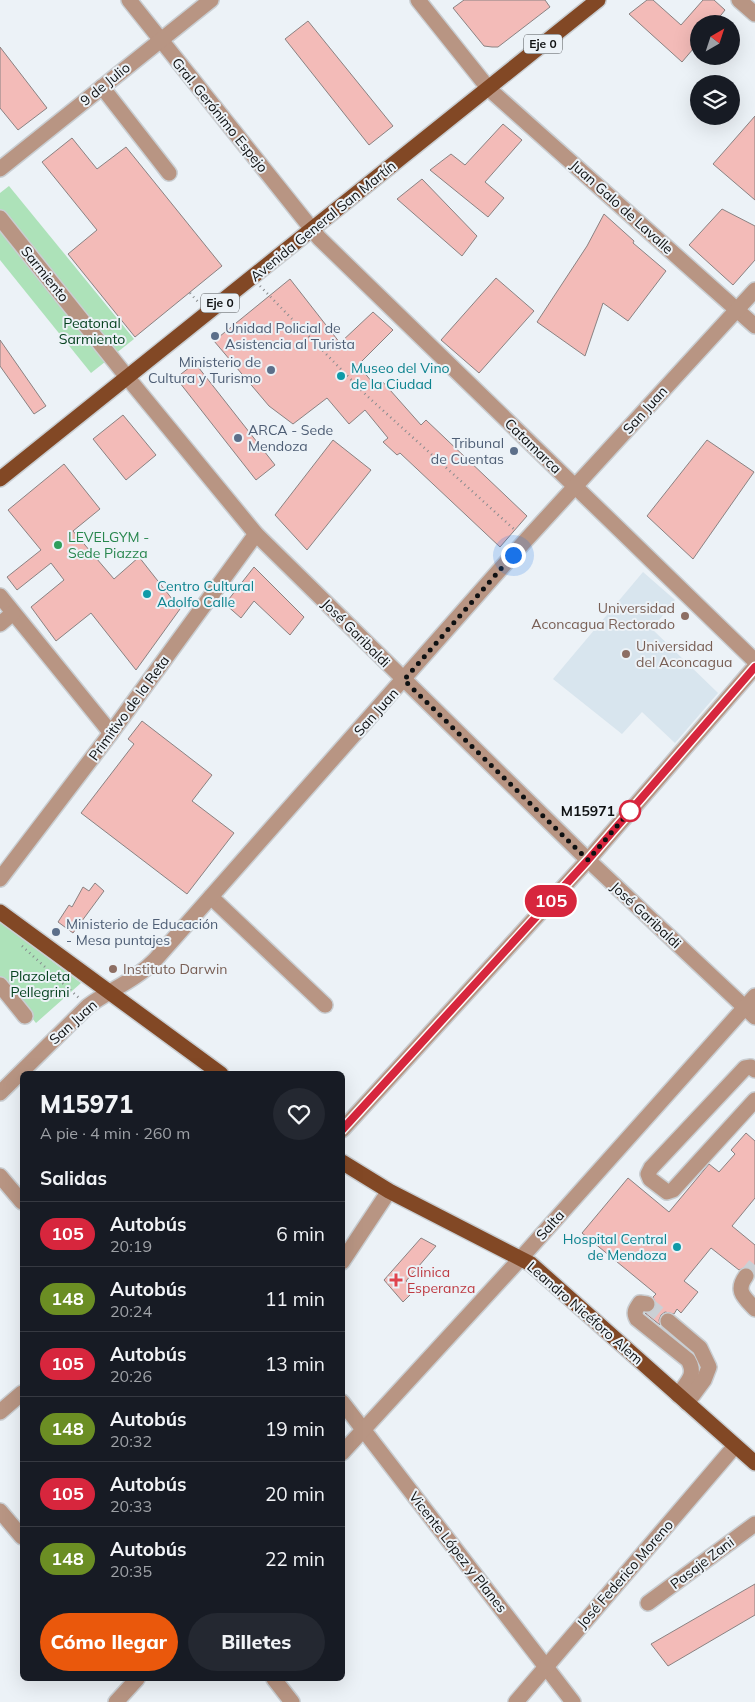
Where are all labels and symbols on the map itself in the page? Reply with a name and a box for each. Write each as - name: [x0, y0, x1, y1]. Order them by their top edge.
- north arrow: [690, 15, 740, 65]
- road number: Eje 0: [524, 34, 562, 54]
- street label: Gral. Gerónimo Espejo: [168, 54, 272, 176]
- street label: 9 de Julio: [76, 58, 134, 110]
- street label: Juan Galo de Lavalle: [567, 156, 677, 258]
- street label: Avenida General San Martín: [247, 157, 399, 285]
- street label: Sarmiento: [17, 243, 73, 305]
- road number: Eje 0: [201, 294, 239, 312]
- park label: Peatonal Sarmiento: [59, 314, 125, 348]
- place label: Unidad Policial de Asistencia al Turista: [225, 319, 355, 353]
- marker: Unidad Policial de Asistencia al Turista: [209, 330, 221, 342]
- place label: Ministerio de Cultura y Turismo: [148, 353, 261, 387]
- place label: Museo del Vino de la Ciudad: [351, 359, 450, 393]
- marker: Ministerio de Cultura y Turismo: [265, 364, 277, 376]
- marker: Museo del Vino de la Ciudad: [335, 370, 347, 382]
- street label: San Juan: [619, 382, 671, 438]
- street label: Catamarca: [501, 415, 565, 477]
- place label: ARCA - Sede Mendoza: [248, 421, 333, 455]
- marker: ARCA - Sede Mendoza: [232, 432, 244, 444]
- place label: Tribunal de Cuentas: [431, 434, 504, 468]
- marker: Tribunal de Cuentas: [508, 445, 520, 457]
- place label: LEVELGYM - Sede Piazza: [68, 528, 149, 562]
- marker: LEVELGYM - Sede Piazza: [52, 539, 64, 551]
- your location: [501, 543, 526, 568]
- place label: Centro Cultural Adolfo Calle: [157, 577, 254, 611]
- marker: Centro Cultural Adolfo Calle: [141, 588, 153, 600]
- street label: José Garibaldi: [318, 595, 394, 671]
- place label: Universidad Aconcagua Rectorado: [531, 599, 675, 633]
- marker: Universidad Aconcagua Rectorado: [679, 610, 691, 622]
- place label: Universidad del Aconcagua: [636, 637, 732, 671]
- marker: Universidad del Aconcagua: [620, 648, 632, 660]
- street label: Primitivo de la Reta: [85, 652, 173, 764]
- street label: San Juan: [350, 684, 402, 740]
- marker: M15971: [619, 800, 641, 822]
- place label: M15971: [561, 802, 615, 820]
- street label: José Garibaldi: [607, 878, 685, 952]
- line badge: 105: [522, 885, 580, 917]
- place label: Ministerio de Educación - Mesa puntajes: [66, 915, 218, 949]
- marker: Ministerio de Educación - Mesa puntajes: [50, 926, 62, 938]
- place label: Instituto Darwin: [123, 960, 227, 978]
- marker: Instituto Darwin: [107, 963, 119, 975]
- park label: Plazoleta Pellegrini: [10, 967, 70, 1001]
- street label: San Juan: [45, 996, 101, 1048]
- street label: Salta: [532, 1206, 568, 1244]
- place label: Hospital Central de Mendoza: [563, 1230, 667, 1264]
- marker: Hospital Central de Mendoza: [671, 1241, 683, 1253]
- street label: Leandro Nicéforo Alem: [523, 1258, 647, 1368]
- place label: Clinica Esperanza: [407, 1263, 475, 1297]
- marker: Clinica Esperanza: [389, 1273, 403, 1287]
- street label: Vicente López y Planes: [405, 1488, 511, 1616]
- street label: José Federico Moreno: [573, 1516, 677, 1632]
- street label: Pasaje Zani: [667, 1533, 737, 1593]

